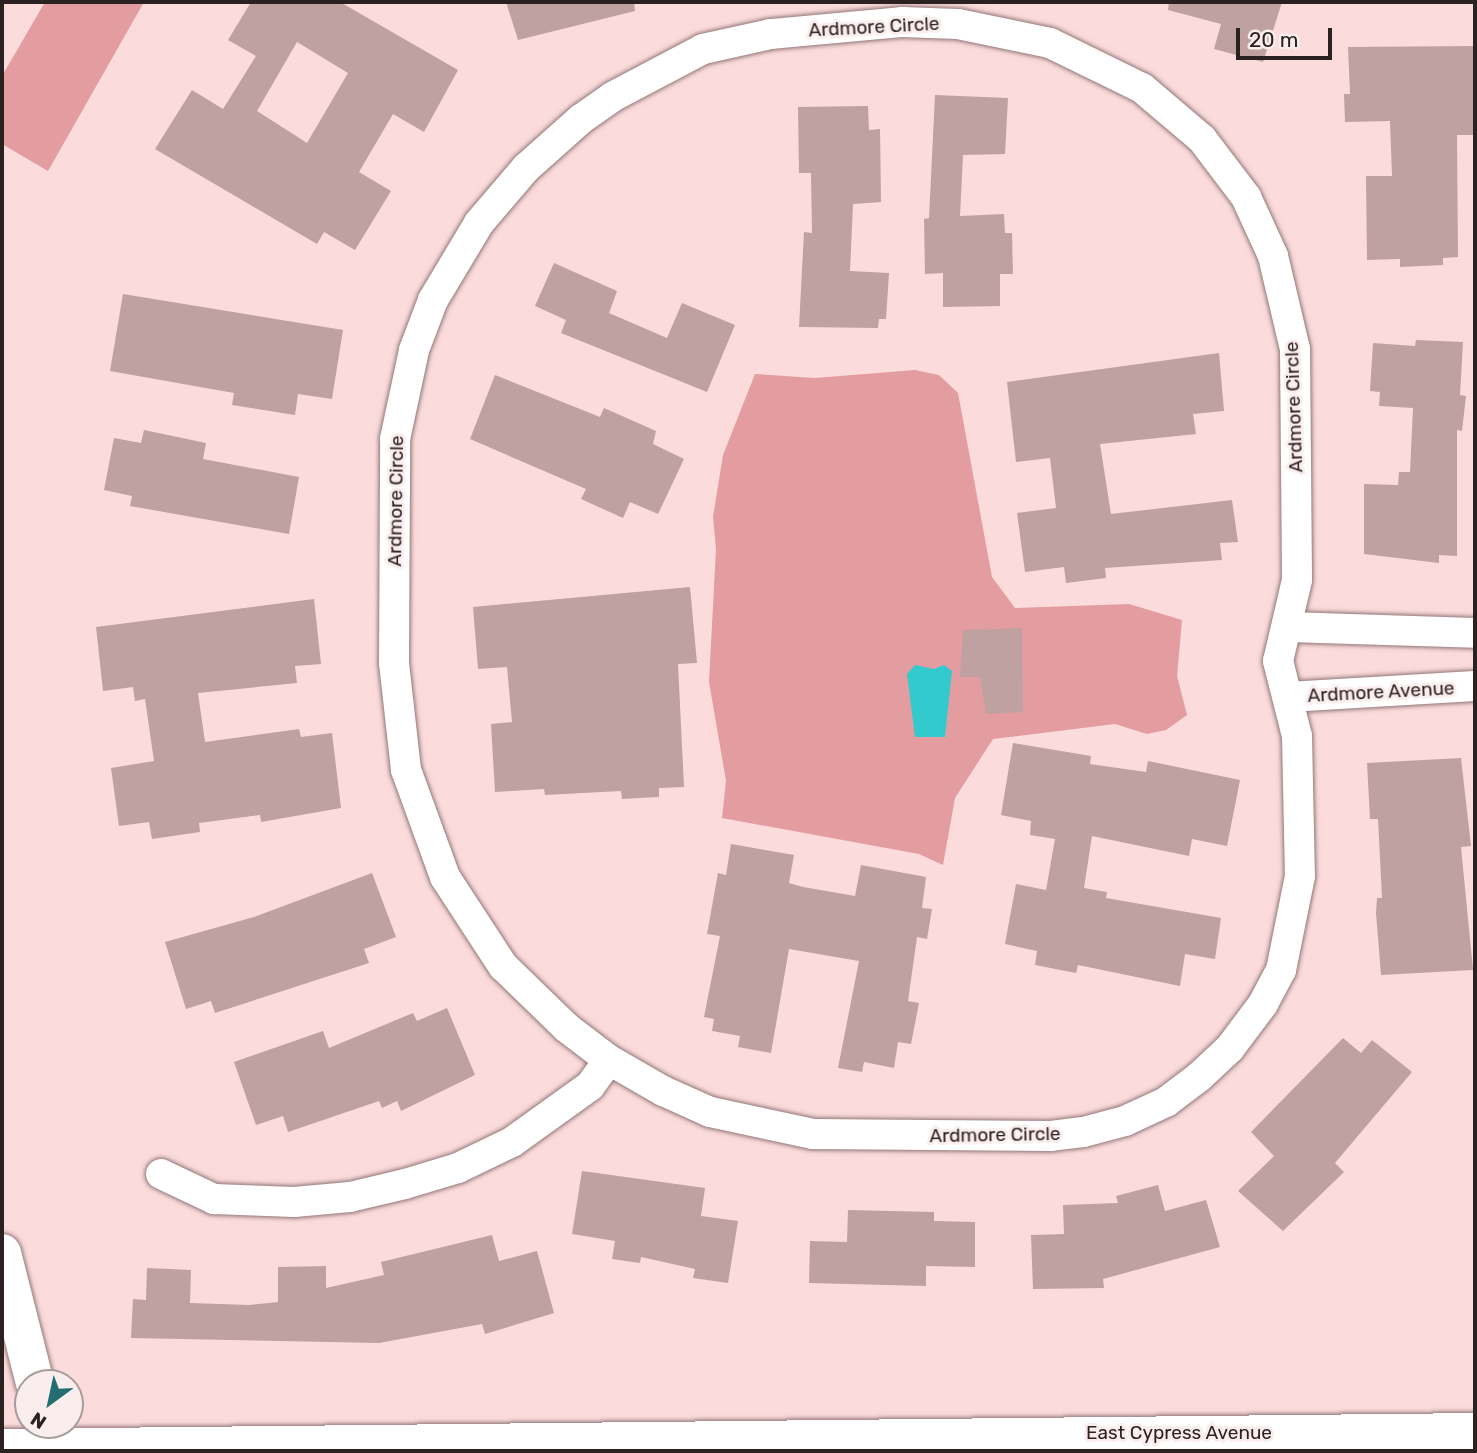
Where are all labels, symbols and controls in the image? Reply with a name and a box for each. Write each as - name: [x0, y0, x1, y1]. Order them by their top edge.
- street label: Ardmore Circle: [808, 12, 940, 42]
- scale bar: [1239, 14, 1335, 58]
- text: 20 m: [1249, 27, 1298, 52]
- street label: Ardmore Circle: [1280, 341, 1308, 473]
- street label: Ardmore Circle: [383, 435, 409, 567]
- street label: Ardmore Avenue: [1307, 677, 1455, 707]
- street label: Ardmore Circle: [929, 1122, 1061, 1148]
- north arrow: [14, 1369, 84, 1439]
- text: N: [26, 1407, 50, 1434]
- street label: East Cypress Avenue: [1086, 1422, 1272, 1444]

